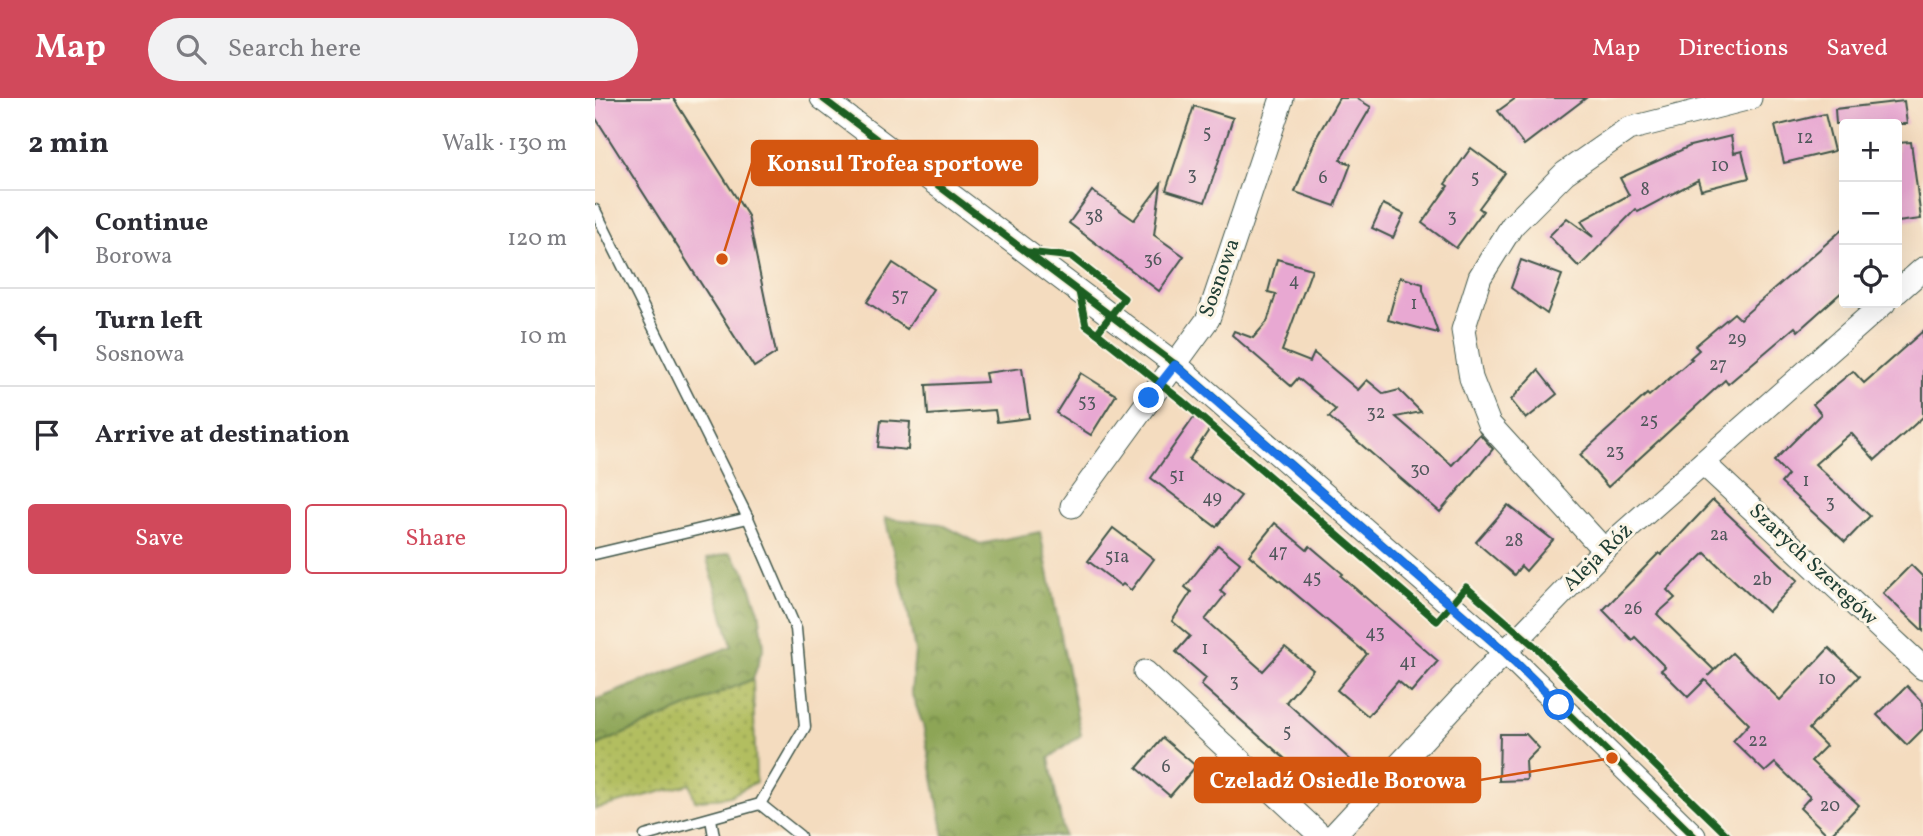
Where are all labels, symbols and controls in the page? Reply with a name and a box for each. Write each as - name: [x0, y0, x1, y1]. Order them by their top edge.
- search box: [148, 18, 638, 81]
- text: Map: [35, 26, 106, 72]
- icon: search: [172, 30, 210, 68]
- text: Search here: [228, 31, 361, 67]
- text: Map: [1592, 32, 1640, 66]
- text: Directions: [1678, 32, 1788, 66]
- text: Saved: [1826, 32, 1888, 66]
- map controls: [1839, 119, 1902, 308]
- button: +: [1839, 119, 1902, 182]
- house number: 5: [1203, 121, 1211, 146]
- text: 2 min: [28, 123, 109, 165]
- house number: 12: [1797, 126, 1813, 151]
- text: Walk · 130 m: [442, 128, 567, 160]
- callout: Konsul Trofea sportowe: [752, 141, 1037, 185]
- text: Konsul Trofea sportowe: [767, 149, 1023, 181]
- house number: 10: [1711, 154, 1729, 179]
- house number: 3: [1187, 163, 1197, 188]
- house number: 6: [1318, 166, 1328, 191]
- house number: 5: [1471, 166, 1479, 191]
- house number: 8: [1640, 178, 1650, 203]
- button: −: [1839, 182, 1902, 245]
- text: Continue: [95, 205, 208, 241]
- house number: 38: [1085, 205, 1103, 230]
- house number: 3: [1447, 205, 1457, 230]
- icon: ahead: [28, 220, 66, 258]
- text: 120 m: [507, 223, 567, 255]
- street label: Sosnowa: [1192, 235, 1248, 321]
- text: Borowa: [95, 241, 172, 273]
- button: locate: [1839, 245, 1902, 308]
- house number: 36: [1144, 248, 1162, 273]
- house number: 4: [1289, 269, 1299, 294]
- house number: 57: [891, 284, 909, 309]
- house number: 1: [1411, 292, 1417, 317]
- text: Turn left: [95, 303, 203, 339]
- icon: left: [28, 318, 66, 356]
- text: 10 m: [519, 321, 567, 353]
- house number: 29: [1728, 327, 1746, 352]
- text: Sosnowa: [95, 339, 185, 371]
- house number: 27: [1709, 353, 1727, 378]
- route end: [1133, 382, 1164, 413]
- house number: 53: [1078, 390, 1096, 415]
- house number: 32: [1367, 401, 1385, 426]
- house number: 25: [1640, 409, 1658, 434]
- icon: arrive: [28, 416, 66, 454]
- text: Arrive at destination: [95, 417, 350, 453]
- house number: 23: [1606, 440, 1624, 465]
- house number: 30: [1410, 458, 1430, 483]
- house number: 51: [1169, 464, 1185, 489]
- house number: 1: [1803, 469, 1809, 494]
- house number: 49: [1202, 486, 1222, 511]
- house number: 3: [1825, 491, 1835, 516]
- street label: Szarych Szeregów: [1742, 497, 1884, 633]
- button: Save: [28, 504, 291, 574]
- button: Share: [305, 504, 567, 574]
- street label: Aleja Róż: [1557, 517, 1639, 599]
- house number: 2a: [1710, 523, 1728, 548]
- house number: 28: [1505, 529, 1523, 554]
- house number: 47: [1268, 540, 1288, 565]
- house number: 51a: [1105, 545, 1129, 570]
- house number: 45: [1303, 566, 1321, 591]
- house number: 2b: [1752, 568, 1772, 593]
- house number: 26: [1624, 597, 1642, 622]
- house number: 43: [1365, 621, 1385, 646]
- house number: 1: [1202, 637, 1208, 662]
- house number: 41: [1399, 650, 1417, 675]
- house number: 10: [1818, 667, 1836, 692]
- house number: 3: [1229, 670, 1239, 695]
- route start: [1543, 689, 1574, 720]
- house number: 5: [1283, 720, 1291, 745]
- house number: 22: [1748, 729, 1768, 754]
- house number: 6: [1161, 755, 1171, 780]
- callout: Czeladź Osiedle Borowa: [1195, 758, 1480, 802]
- text: Czeladź Osiedle Borowa: [1210, 766, 1466, 798]
- house number: 20: [1820, 794, 1840, 819]

